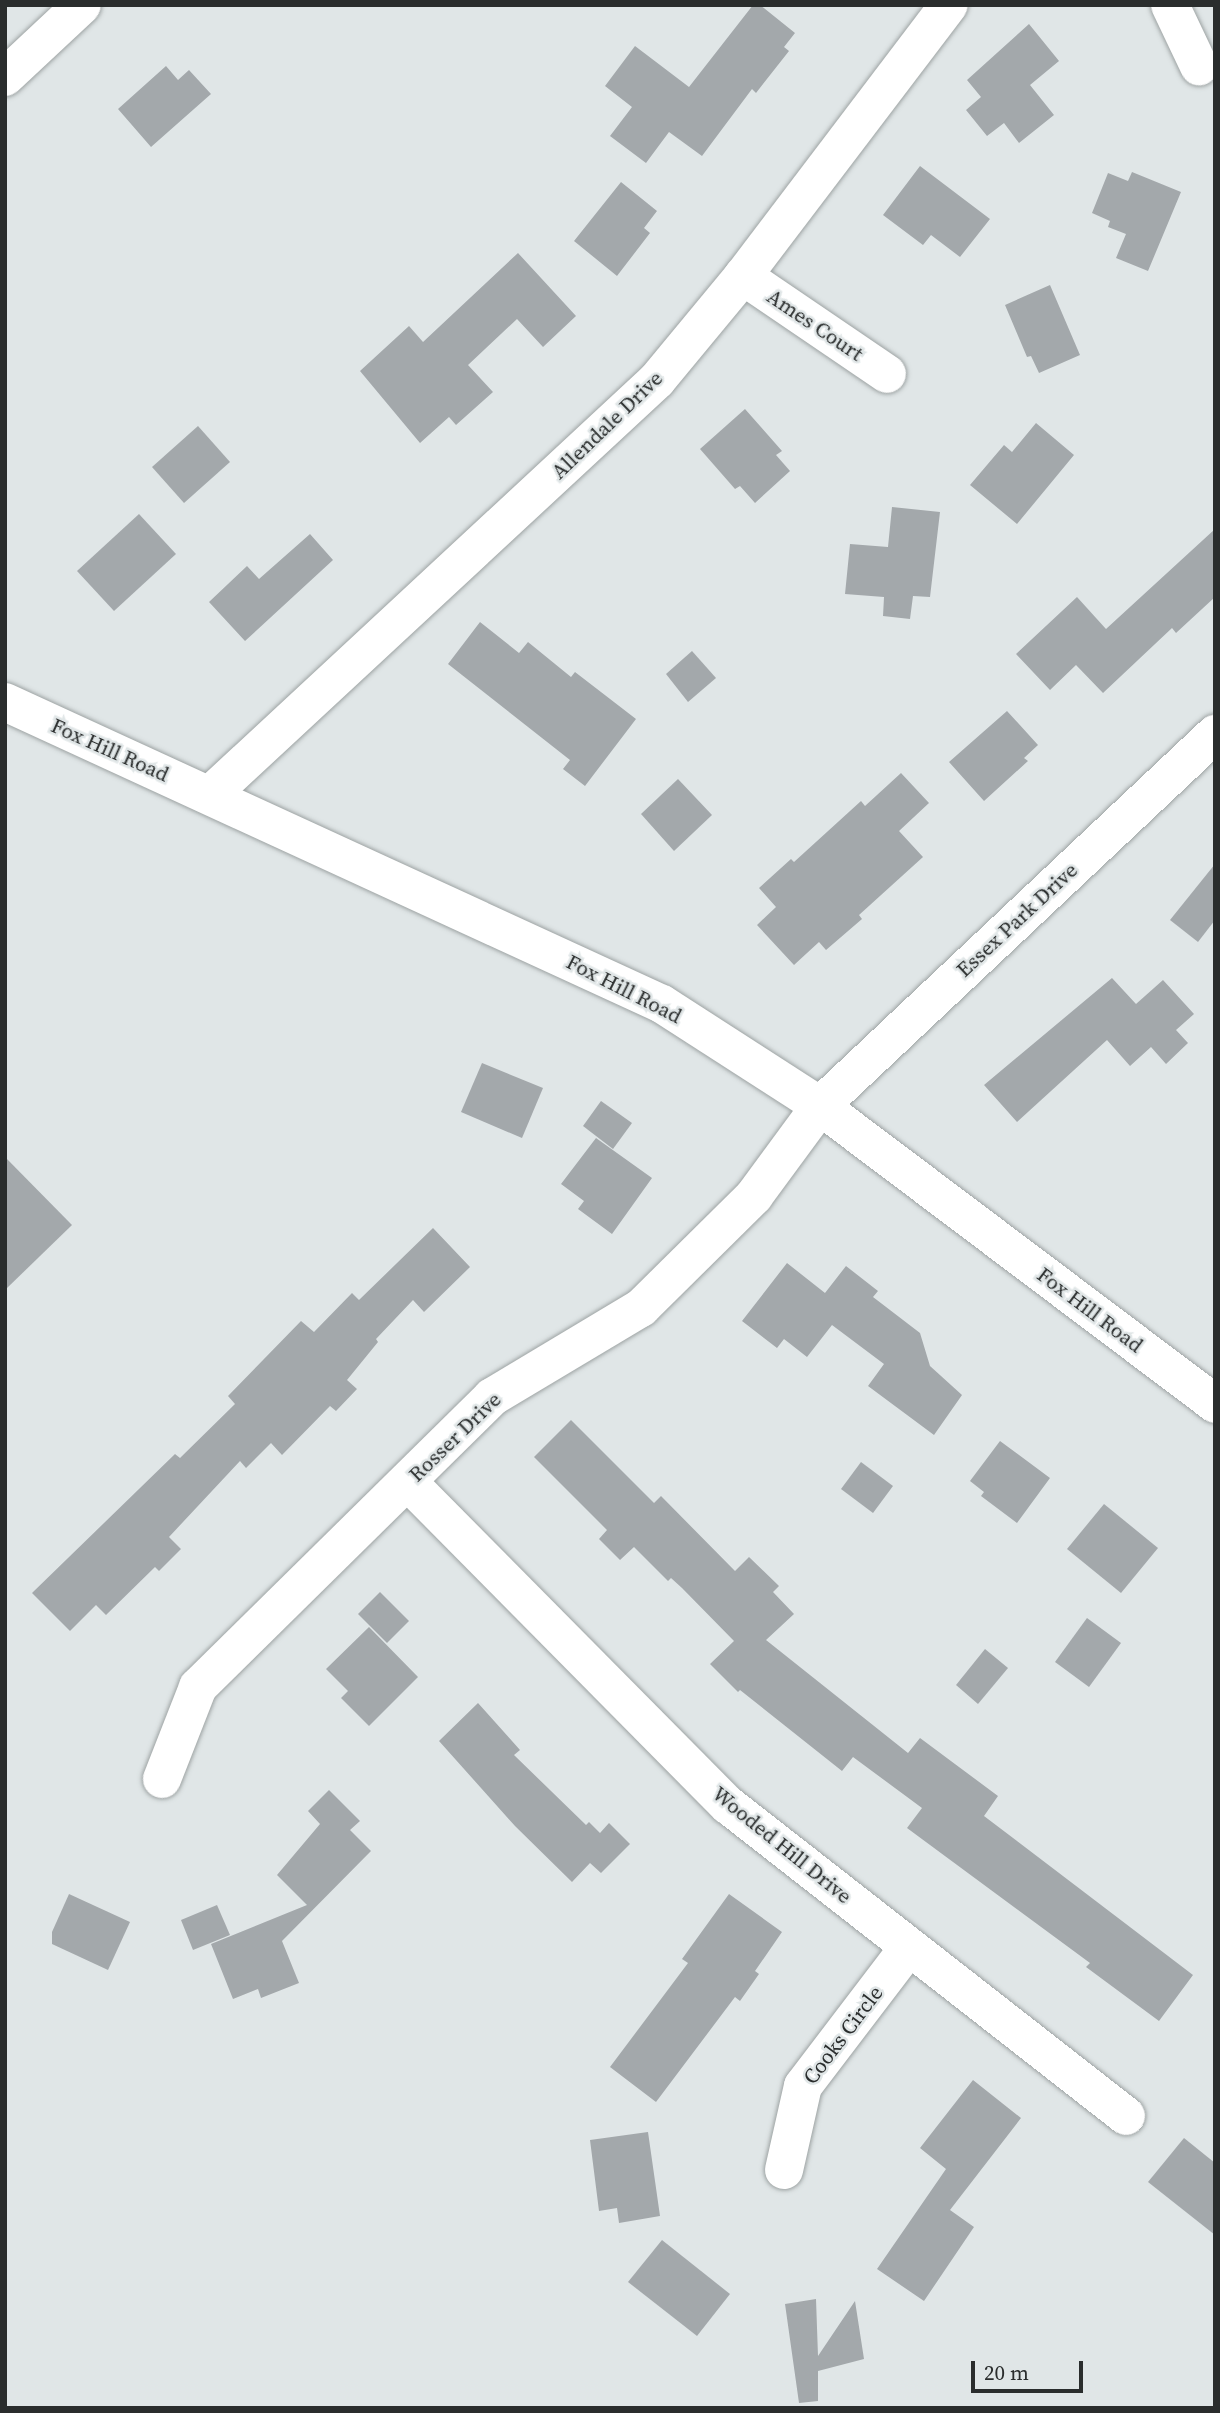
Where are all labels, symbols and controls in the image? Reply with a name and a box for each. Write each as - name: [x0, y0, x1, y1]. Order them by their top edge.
- street label: Ames Court: [762, 284, 868, 366]
- street label: Allendale Drive: [546, 366, 668, 484]
- street label: Fox Hill Road: [47, 713, 173, 787]
- street label: Essex Park Drive: [951, 858, 1083, 982]
- street label: Fox Hill Road: [562, 949, 686, 1029]
- street label: Fox Hill Road: [1032, 1262, 1148, 1358]
- street label: Rosser Drive: [404, 1387, 506, 1487]
- street label: Wooded Hill Drive: [707, 1781, 857, 1909]
- street label: Cooks Circle: [798, 1981, 888, 2089]
- scale bar: [975, 2346, 1087, 2390]
- text: 20 m: [984, 2358, 1029, 2387]

